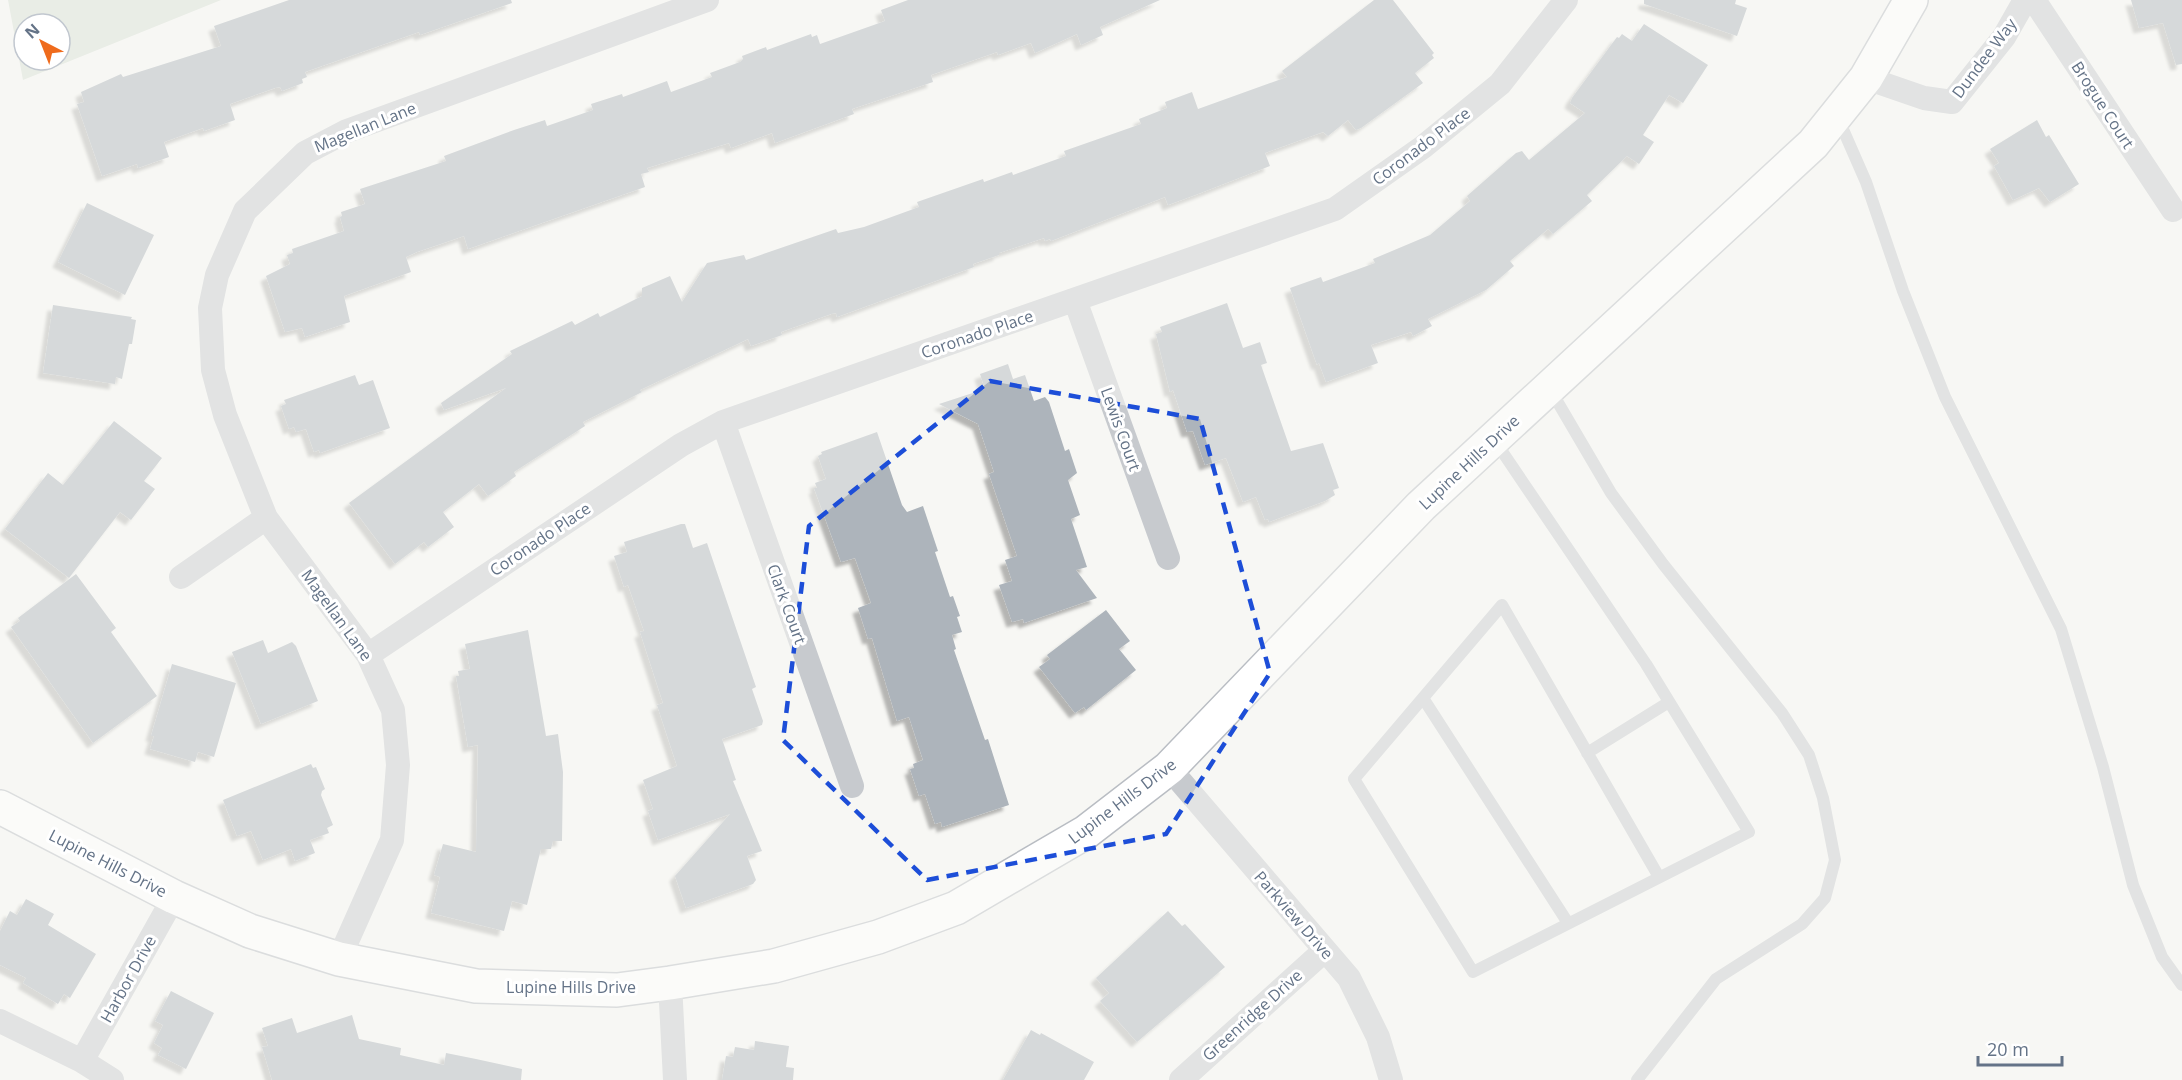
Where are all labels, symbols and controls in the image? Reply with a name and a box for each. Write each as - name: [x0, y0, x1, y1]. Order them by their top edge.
- north arrow: [12, 12, 72, 72]
- street label: Dundee Way: [1947, 13, 2022, 102]
- text: N: [20, 18, 44, 43]
- street label: Brogue Court: [2067, 57, 2140, 153]
- street label: Magellan Lane: [311, 97, 419, 157]
- street label: Coronado Place: [1368, 102, 1474, 190]
- street label: Coronado Place: [918, 304, 1036, 364]
- street label: Lewis Court: [1096, 384, 1146, 474]
- street label: Lupine Hills Drive: [1414, 410, 1524, 514]
- street label: Coronado Place: [485, 497, 595, 581]
- street label: Clark Court: [762, 561, 812, 647]
- street label: Magellan Lane: [296, 565, 378, 665]
- street label: Lupine Hills Drive: [1064, 753, 1180, 849]
- street label: Lupine Hills Drive: [45, 824, 171, 902]
- street label: Parkview Drive: [1250, 866, 1338, 964]
- street label: Harbor Drive: [95, 931, 161, 1027]
- street label: Greenridge Drive: [1197, 964, 1307, 1066]
- street label: Lupine Hills Drive: [506, 976, 636, 998]
- scale bar: [1978, 1029, 2062, 1067]
- text: 20 m: [1987, 1037, 2029, 1061]

